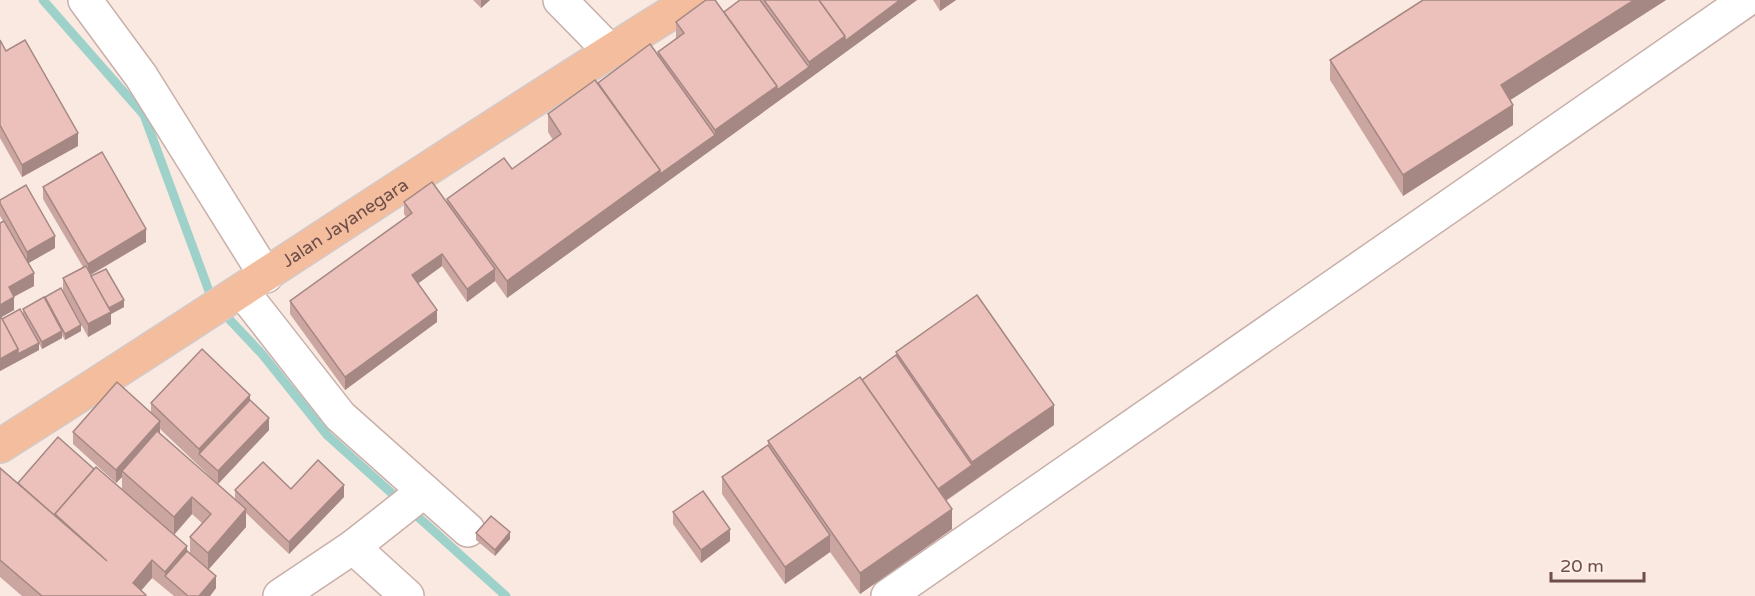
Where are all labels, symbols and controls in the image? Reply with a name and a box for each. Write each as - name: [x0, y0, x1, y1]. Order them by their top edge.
- street label: Jalan Jayanegara: [278, 173, 412, 272]
- scale bar: [1551, 545, 1644, 583]
- text: 20 m: [1560, 555, 1604, 577]

